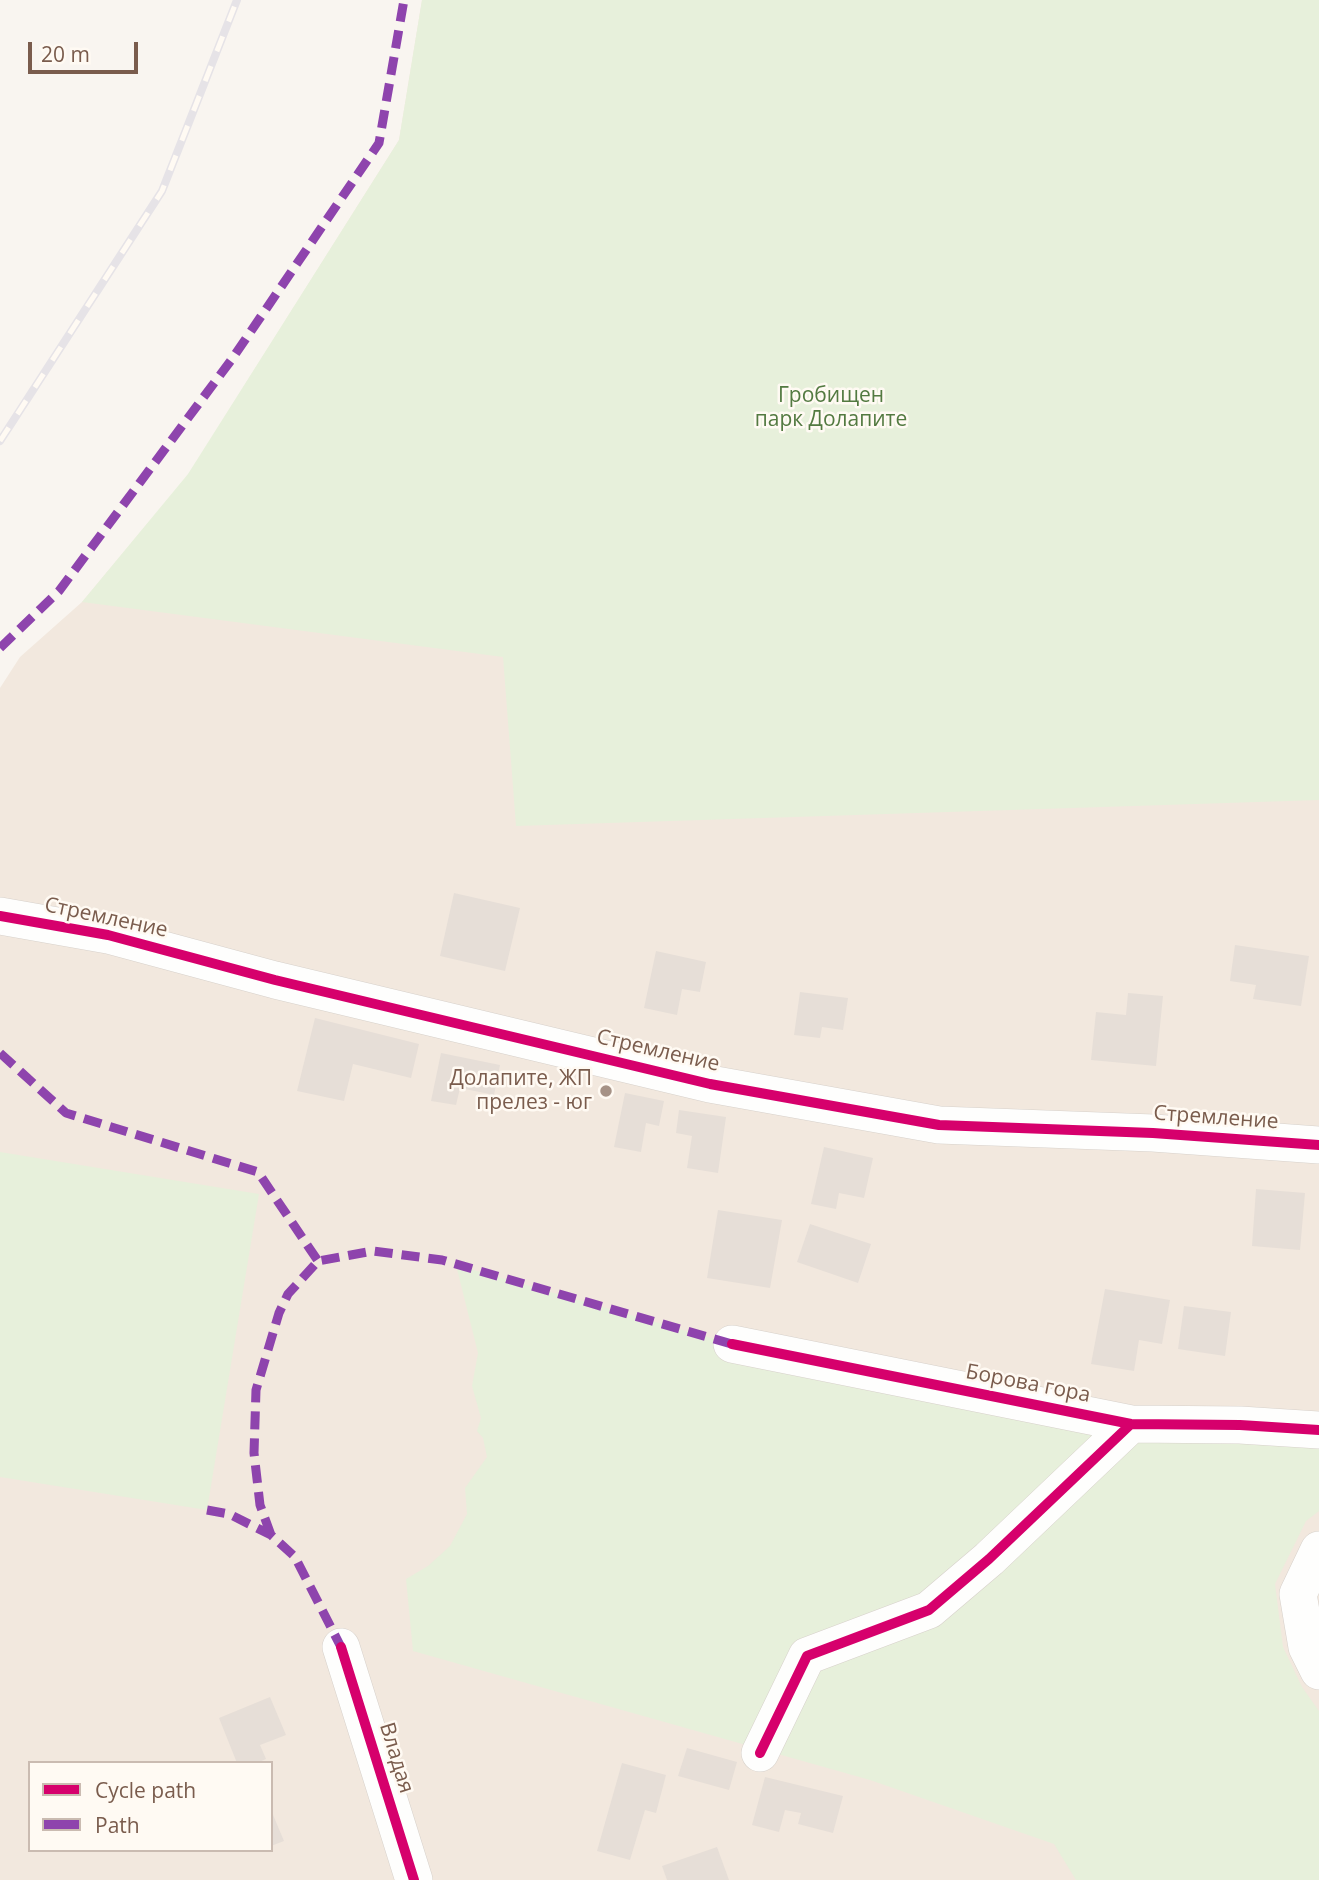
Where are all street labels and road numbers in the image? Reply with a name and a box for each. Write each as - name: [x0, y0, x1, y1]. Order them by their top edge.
- street label: Стремление: [42, 893, 170, 943]
- street label: Стремление: [594, 1025, 722, 1077]
- street label: Стремление: [1153, 1101, 1279, 1135]
- street label: Борова гора: [964, 1360, 1092, 1408]
- street label: Владая: [373, 1720, 419, 1796]

